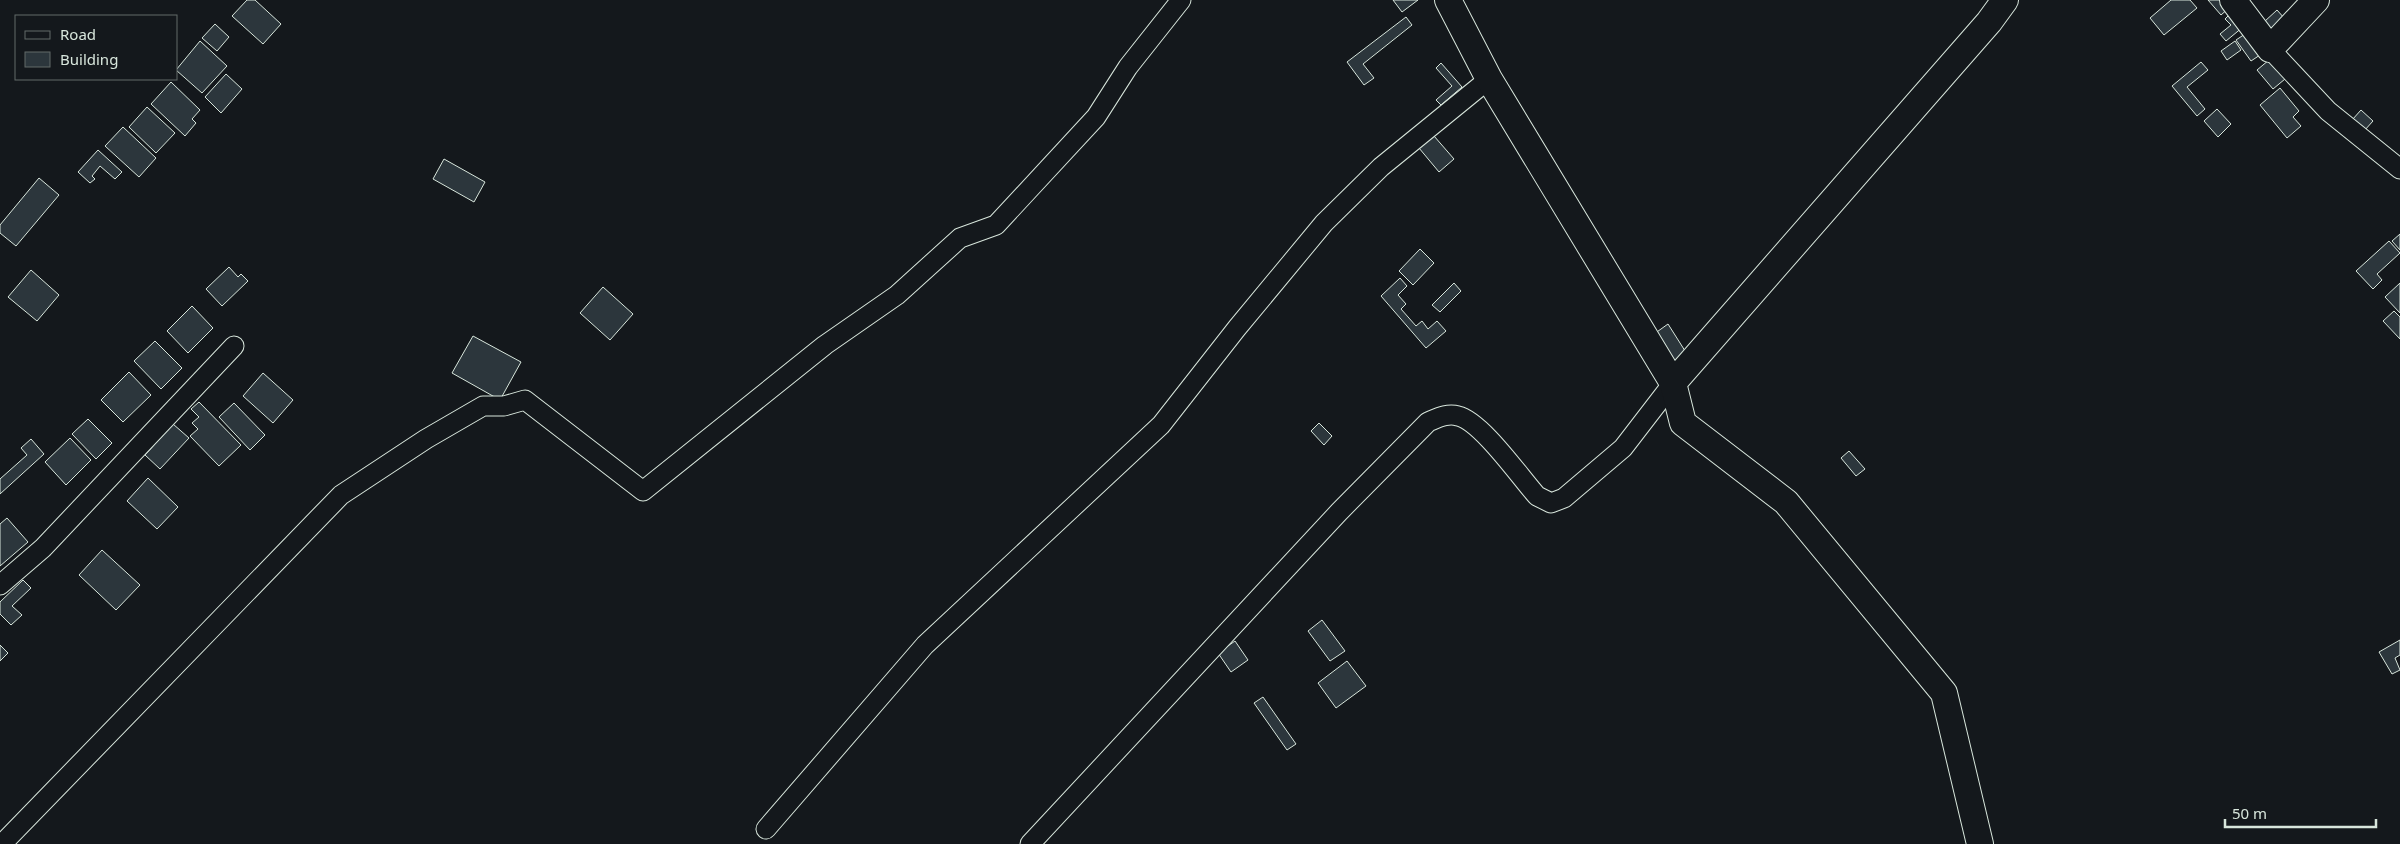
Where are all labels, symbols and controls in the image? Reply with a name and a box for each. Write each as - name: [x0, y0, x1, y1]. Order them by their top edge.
- legend: [15, 15, 178, 80]
- text: Road: [60, 24, 96, 44]
- text: Building: [60, 49, 118, 69]
- scale bar: [2225, 796, 2376, 828]
- text: 50 m: [2232, 803, 2267, 823]

